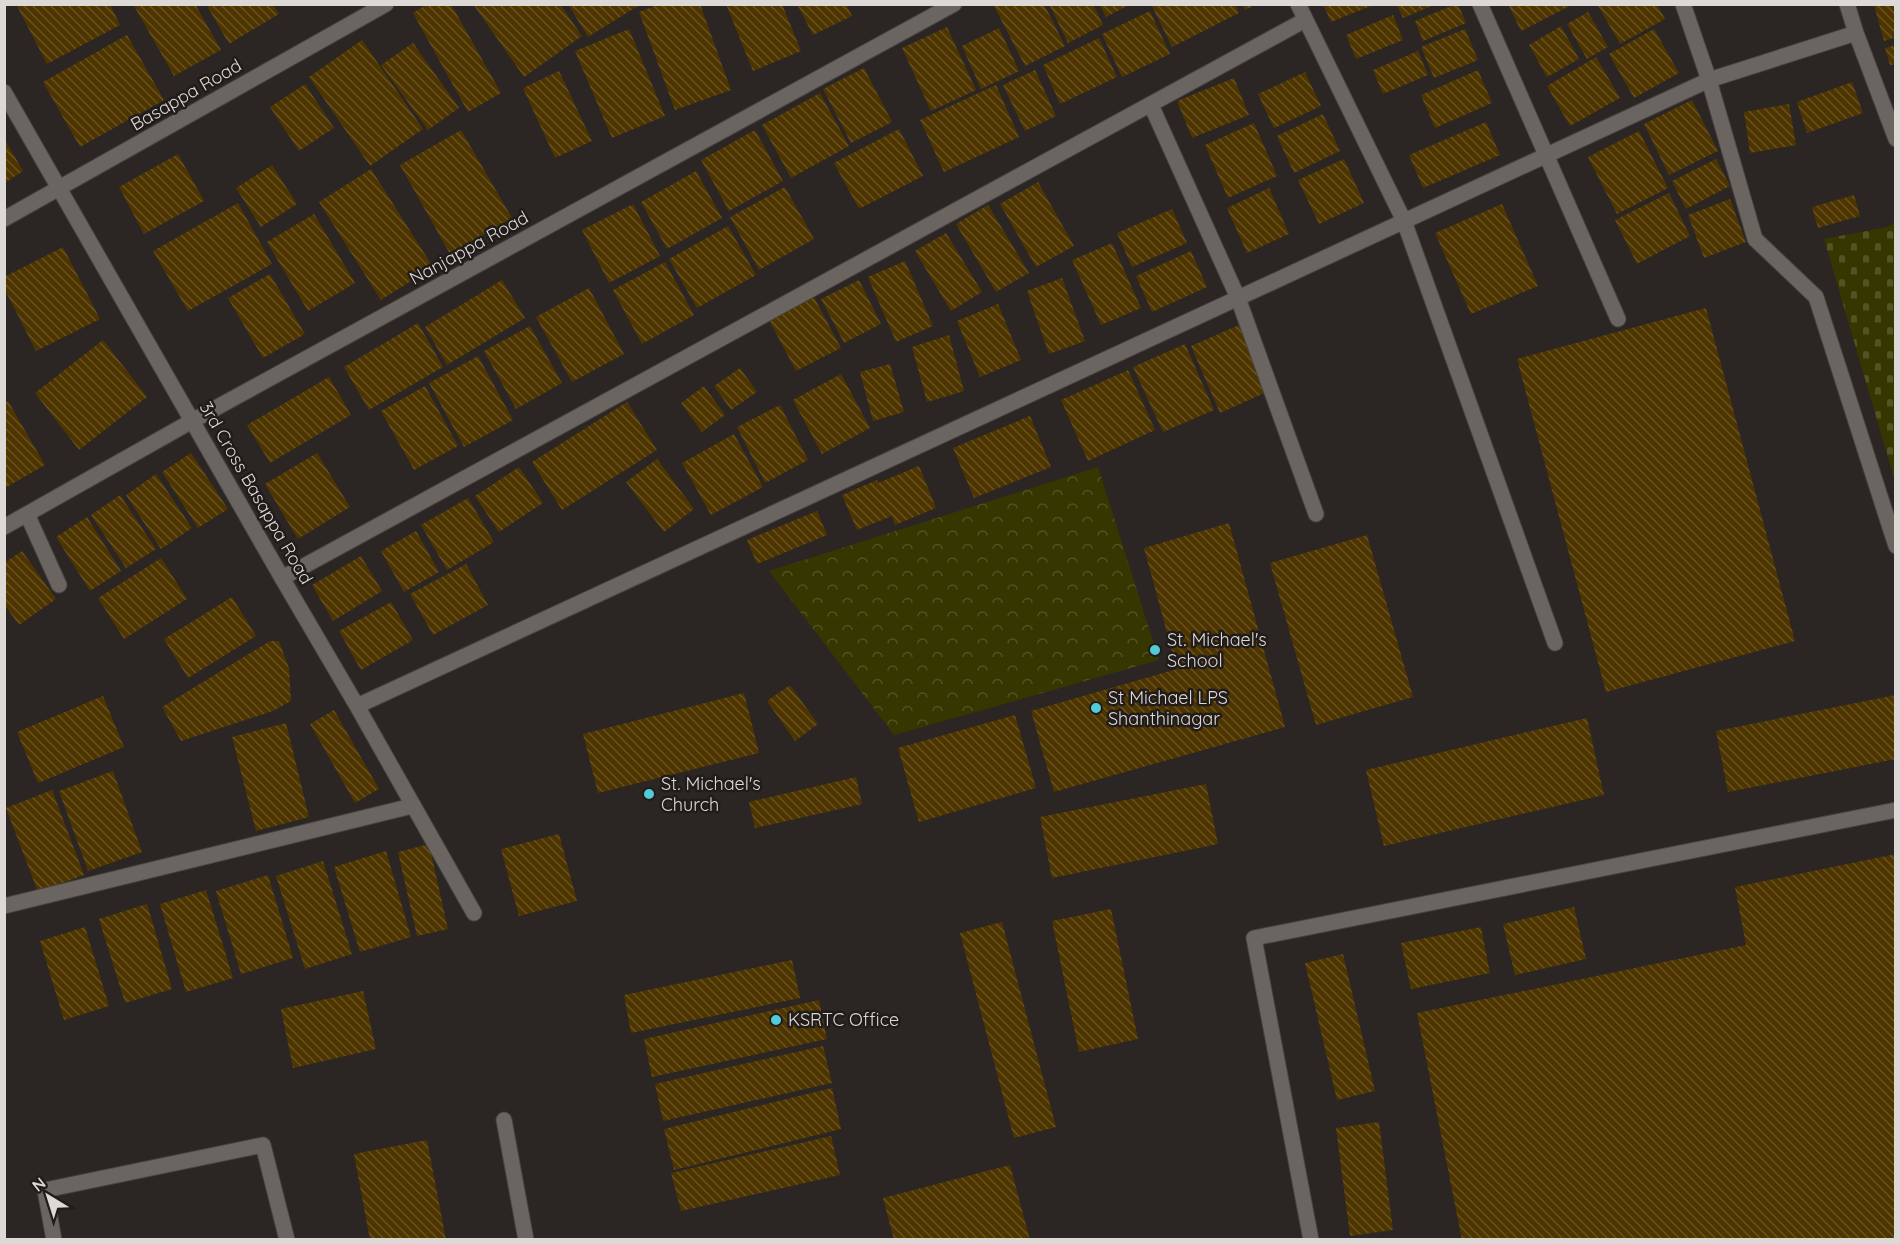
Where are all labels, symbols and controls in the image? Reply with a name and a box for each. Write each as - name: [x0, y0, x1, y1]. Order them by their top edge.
- street label: Basappa Road: [126, 54, 245, 136]
- street label: Nanjappa Road: [405, 205, 532, 290]
- street label: 3rd Cross Basappa Road: [195, 397, 318, 588]
- place label: St. Michael's School: [1167, 628, 1267, 672]
- marker: St. Michael's School: [1148, 643, 1162, 657]
- place label: St Michael LPS Shanthinagar: [1108, 686, 1228, 730]
- marker: St Michael LPS Shanthinagar: [1089, 701, 1103, 715]
- place label: St. Michael's Church: [661, 772, 761, 816]
- marker: St. Michael's Church: [642, 787, 656, 801]
- place label: KSRTC Office: [788, 1008, 899, 1031]
- marker: KSRTC Office: [769, 1013, 783, 1027]
- north arrow: [18, 1166, 78, 1226]
- text: N: [28, 1173, 50, 1196]

